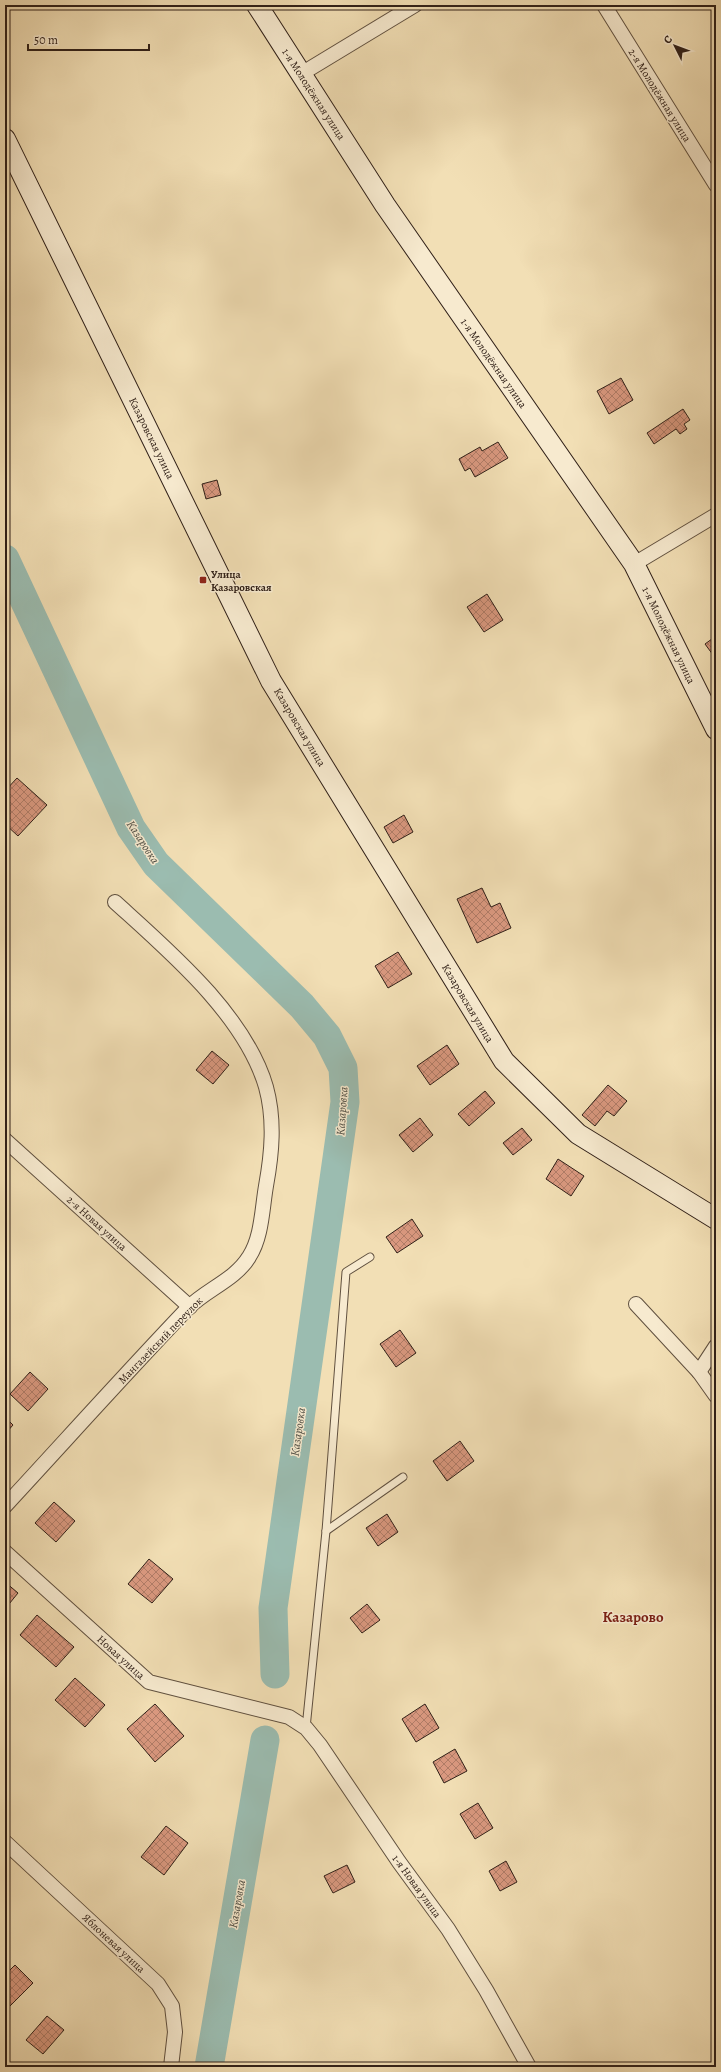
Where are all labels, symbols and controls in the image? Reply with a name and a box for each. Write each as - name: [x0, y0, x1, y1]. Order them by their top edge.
- scale bar: [28, 26, 149, 52]
- north arrow: [655, 26, 695, 66]
- text: 50 m: [34, 32, 58, 48]
- text: С: [660, 32, 676, 47]
- street label: 1-я Молодёжная улица: [278, 46, 349, 144]
- street label: 2-я Молодёжная улица: [625, 46, 695, 146]
- street label: 1-я Молодёжная улица: [457, 315, 531, 412]
- street label: Казаровская улица: [125, 395, 178, 482]
- place label: Улица Казаровская: [211, 567, 272, 595]
- marker: Улица Казаровская: [198, 575, 208, 585]
- street label: 1-я Молодёжная улица: [638, 584, 699, 687]
- street label: Казаровская улица: [270, 685, 329, 770]
- water label: Казаровка: [123, 817, 163, 867]
- street label: Казаровская улица: [438, 961, 497, 1046]
- water label: Казаровка: [332, 1086, 352, 1136]
- street label: 2-я Новая улица: [63, 1192, 131, 1255]
- street label: Мангазейский переулок: [115, 1293, 206, 1387]
- water label: Казаровка: [287, 1406, 309, 1457]
- district label: Казарово: [602, 1607, 664, 1627]
- street label: Новая улица: [94, 1632, 148, 1683]
- street label: 1-я Новая улица: [389, 1852, 445, 1922]
- water label: Казаровка: [225, 1878, 249, 1930]
- street label: Яблоневая улица: [79, 1910, 149, 1977]

